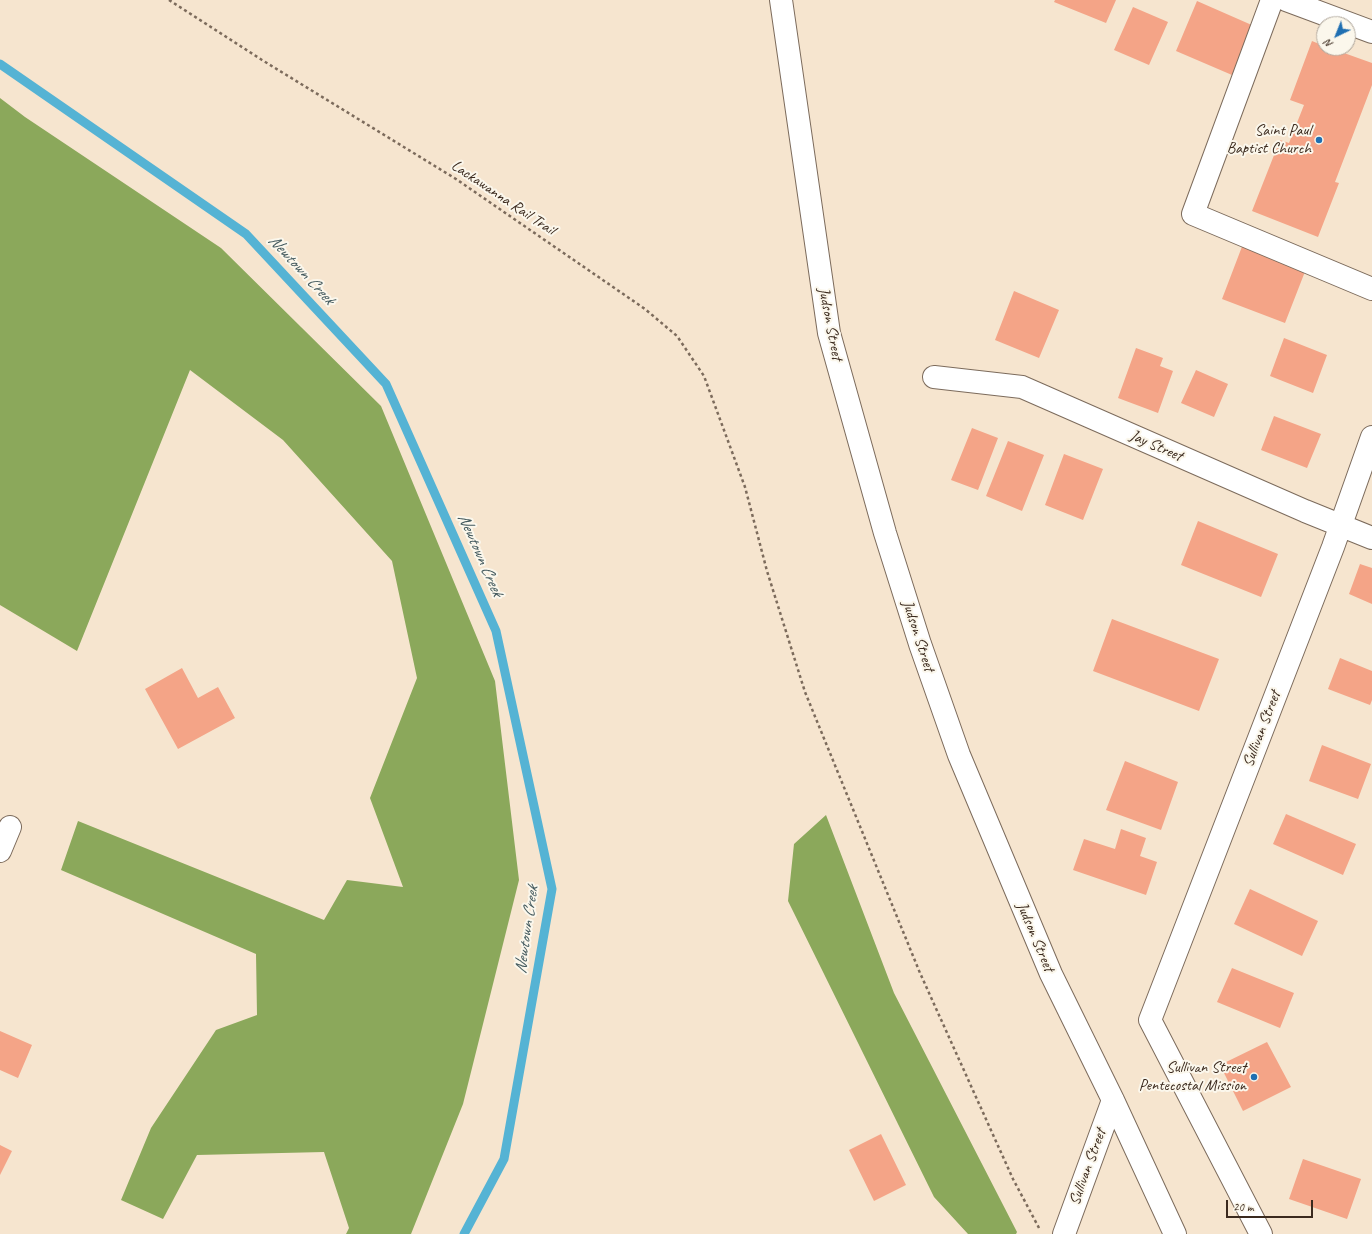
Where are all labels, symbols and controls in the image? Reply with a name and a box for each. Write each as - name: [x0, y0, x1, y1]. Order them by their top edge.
- north arrow: [1316, 16, 1356, 56]
- text: N: [1321, 37, 1336, 51]
- place label: Saint Paul Baptist Church: [1227, 121, 1311, 159]
- marker: Saint Paul Baptist Church: [1314, 135, 1324, 145]
- street label: Lackawanna Rail Trail: [447, 156, 559, 240]
- water label: Newtown Creek: [263, 231, 339, 309]
- street label: Judson Street: [814, 286, 846, 362]
- street label: Jay Street: [1127, 426, 1185, 466]
- water label: Newtown Creek: [453, 511, 507, 599]
- street label: Judson Street: [897, 598, 939, 674]
- street label: Sullivan Street: [1239, 688, 1285, 770]
- water label: Newtown Creek: [511, 885, 543, 975]
- street label: Judson Street: [1012, 899, 1058, 975]
- place label: Sullivan Street Pentecostal Mission: [1139, 1058, 1246, 1096]
- marker: Sullivan Street Pentecostal Mission: [1249, 1072, 1259, 1082]
- street label: Sullivan Street: [1065, 1126, 1111, 1208]
- scale bar: [1228, 1192, 1315, 1218]
- text: 20 m: [1233, 1199, 1253, 1215]

